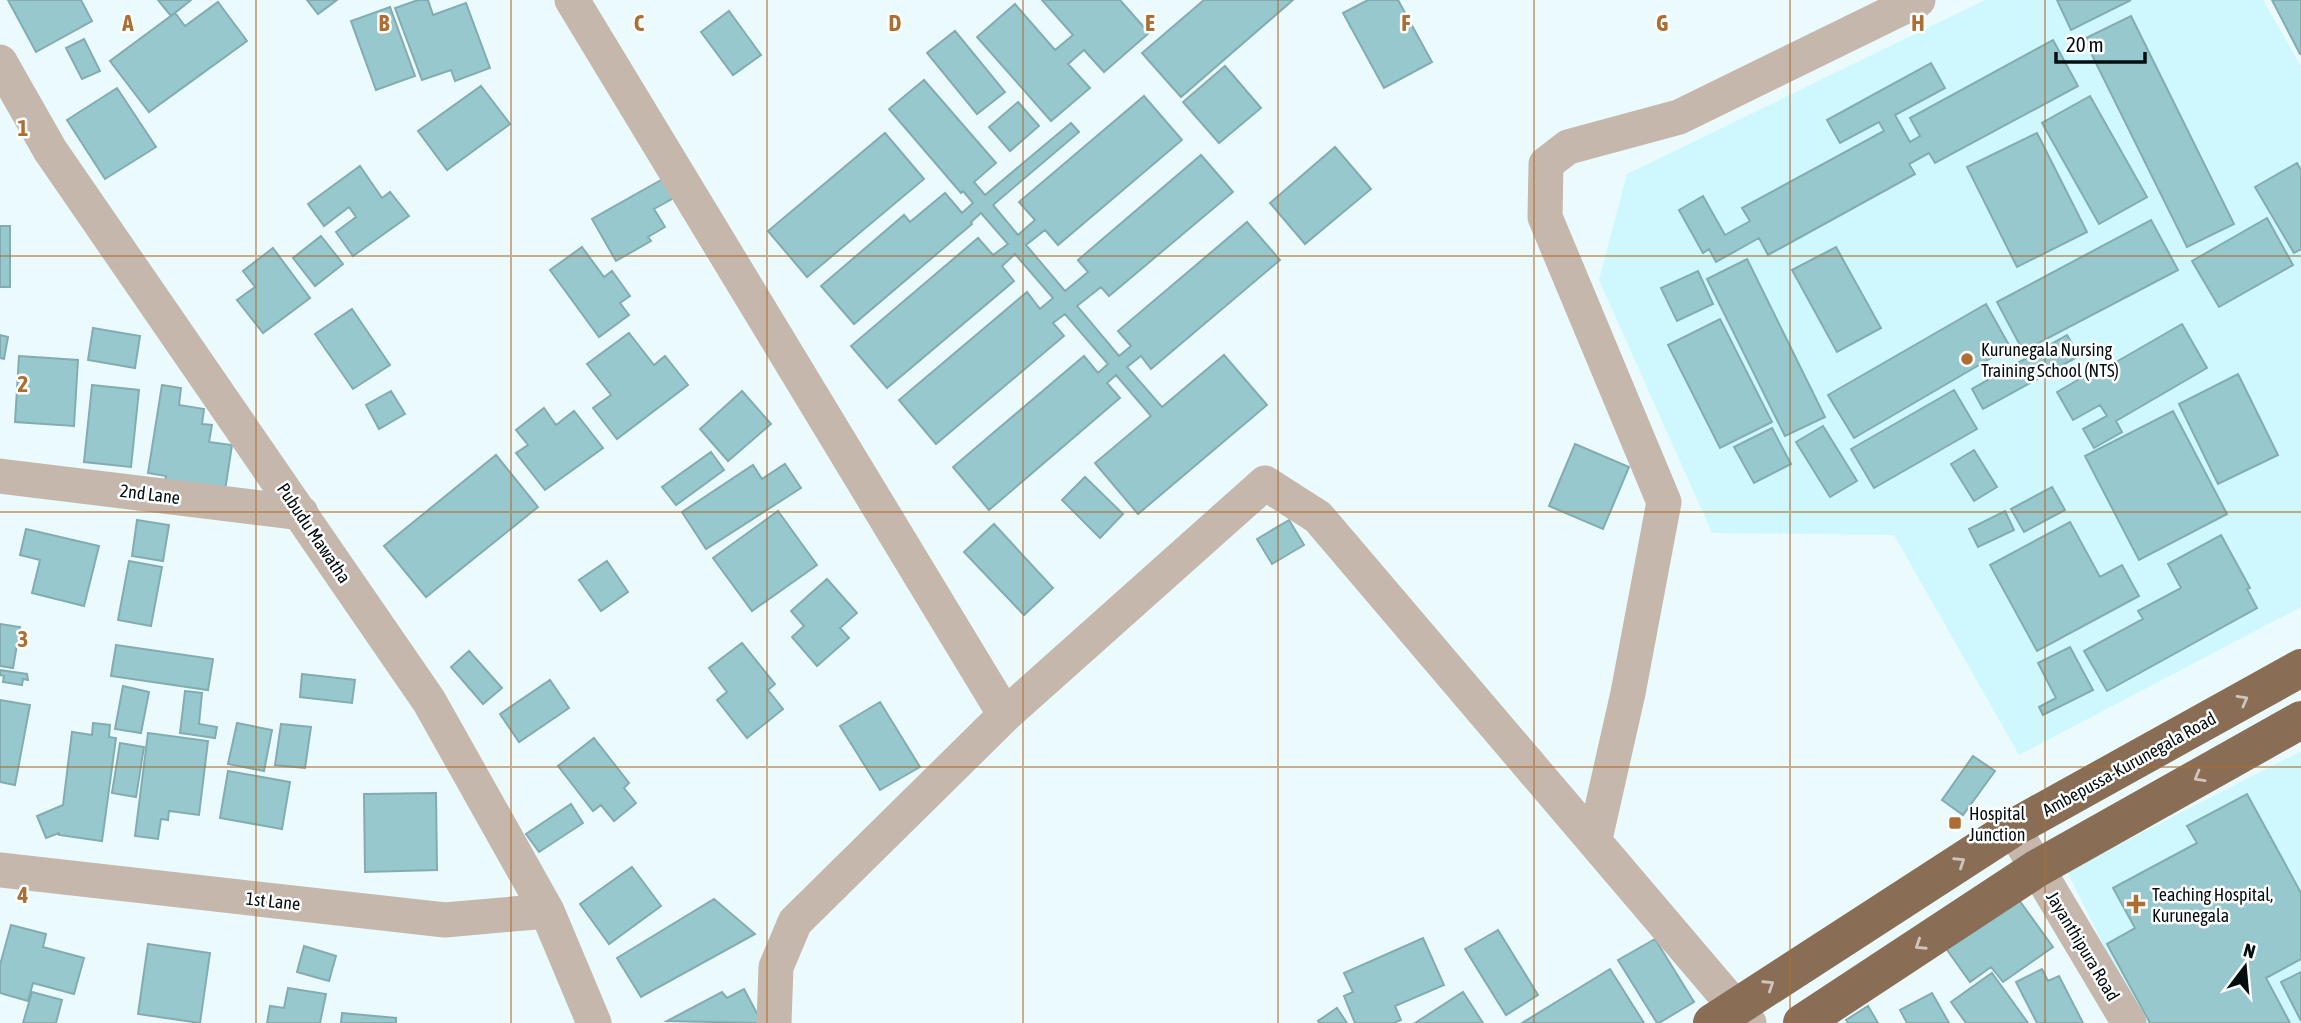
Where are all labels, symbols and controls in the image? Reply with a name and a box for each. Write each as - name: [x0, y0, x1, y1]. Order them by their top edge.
- text: A: [121, 10, 134, 36]
- text: B: [379, 10, 390, 36]
- text: C: [634, 10, 645, 36]
- text: D: [889, 10, 902, 36]
- text: E: [1145, 10, 1155, 36]
- text: F: [1401, 10, 1411, 36]
- text: G: [1656, 10, 1668, 36]
- text: H: [1911, 10, 1925, 36]
- scale bar: [2056, 21, 2145, 65]
- text: 20 m: [2066, 32, 2104, 56]
- text: 1: [18, 115, 29, 141]
- place label: Kurunegala Nursing Training School (NTS): [1981, 339, 2119, 381]
- marker: Kurunegala Nursing Training School (NTS): [1959, 351, 1975, 367]
- text: 2: [18, 371, 28, 397]
- street label: Pubudu Mawatha: [273, 479, 355, 587]
- street label: 2nd Lane: [119, 480, 181, 508]
- text: 3: [18, 626, 28, 652]
- one-way arrow: [2235, 695, 2248, 708]
- street label: Ambepussa-Kurunegala Road: [2039, 707, 2219, 821]
- one-way arrow: [2194, 769, 2206, 782]
- place label: Hospital Junction: [1969, 803, 2025, 845]
- marker: Hospital Junction: [1947, 815, 1963, 831]
- one-way arrow: [1953, 857, 1966, 870]
- text: 4: [17, 882, 29, 908]
- place label: Teaching Hospital, Kurunegala: [2152, 884, 2273, 926]
- street label: Jayanthipura Road: [2042, 887, 2124, 1005]
- street label: 1st Lane: [245, 888, 301, 914]
- marker: Teaching Hospital, Kurunegala: [2126, 894, 2146, 914]
- north arrow: [2210, 932, 2280, 1002]
- one-way arrow: [1915, 937, 1928, 950]
- text: N: [2241, 939, 2258, 963]
- one-way arrow: [1761, 981, 1774, 994]

